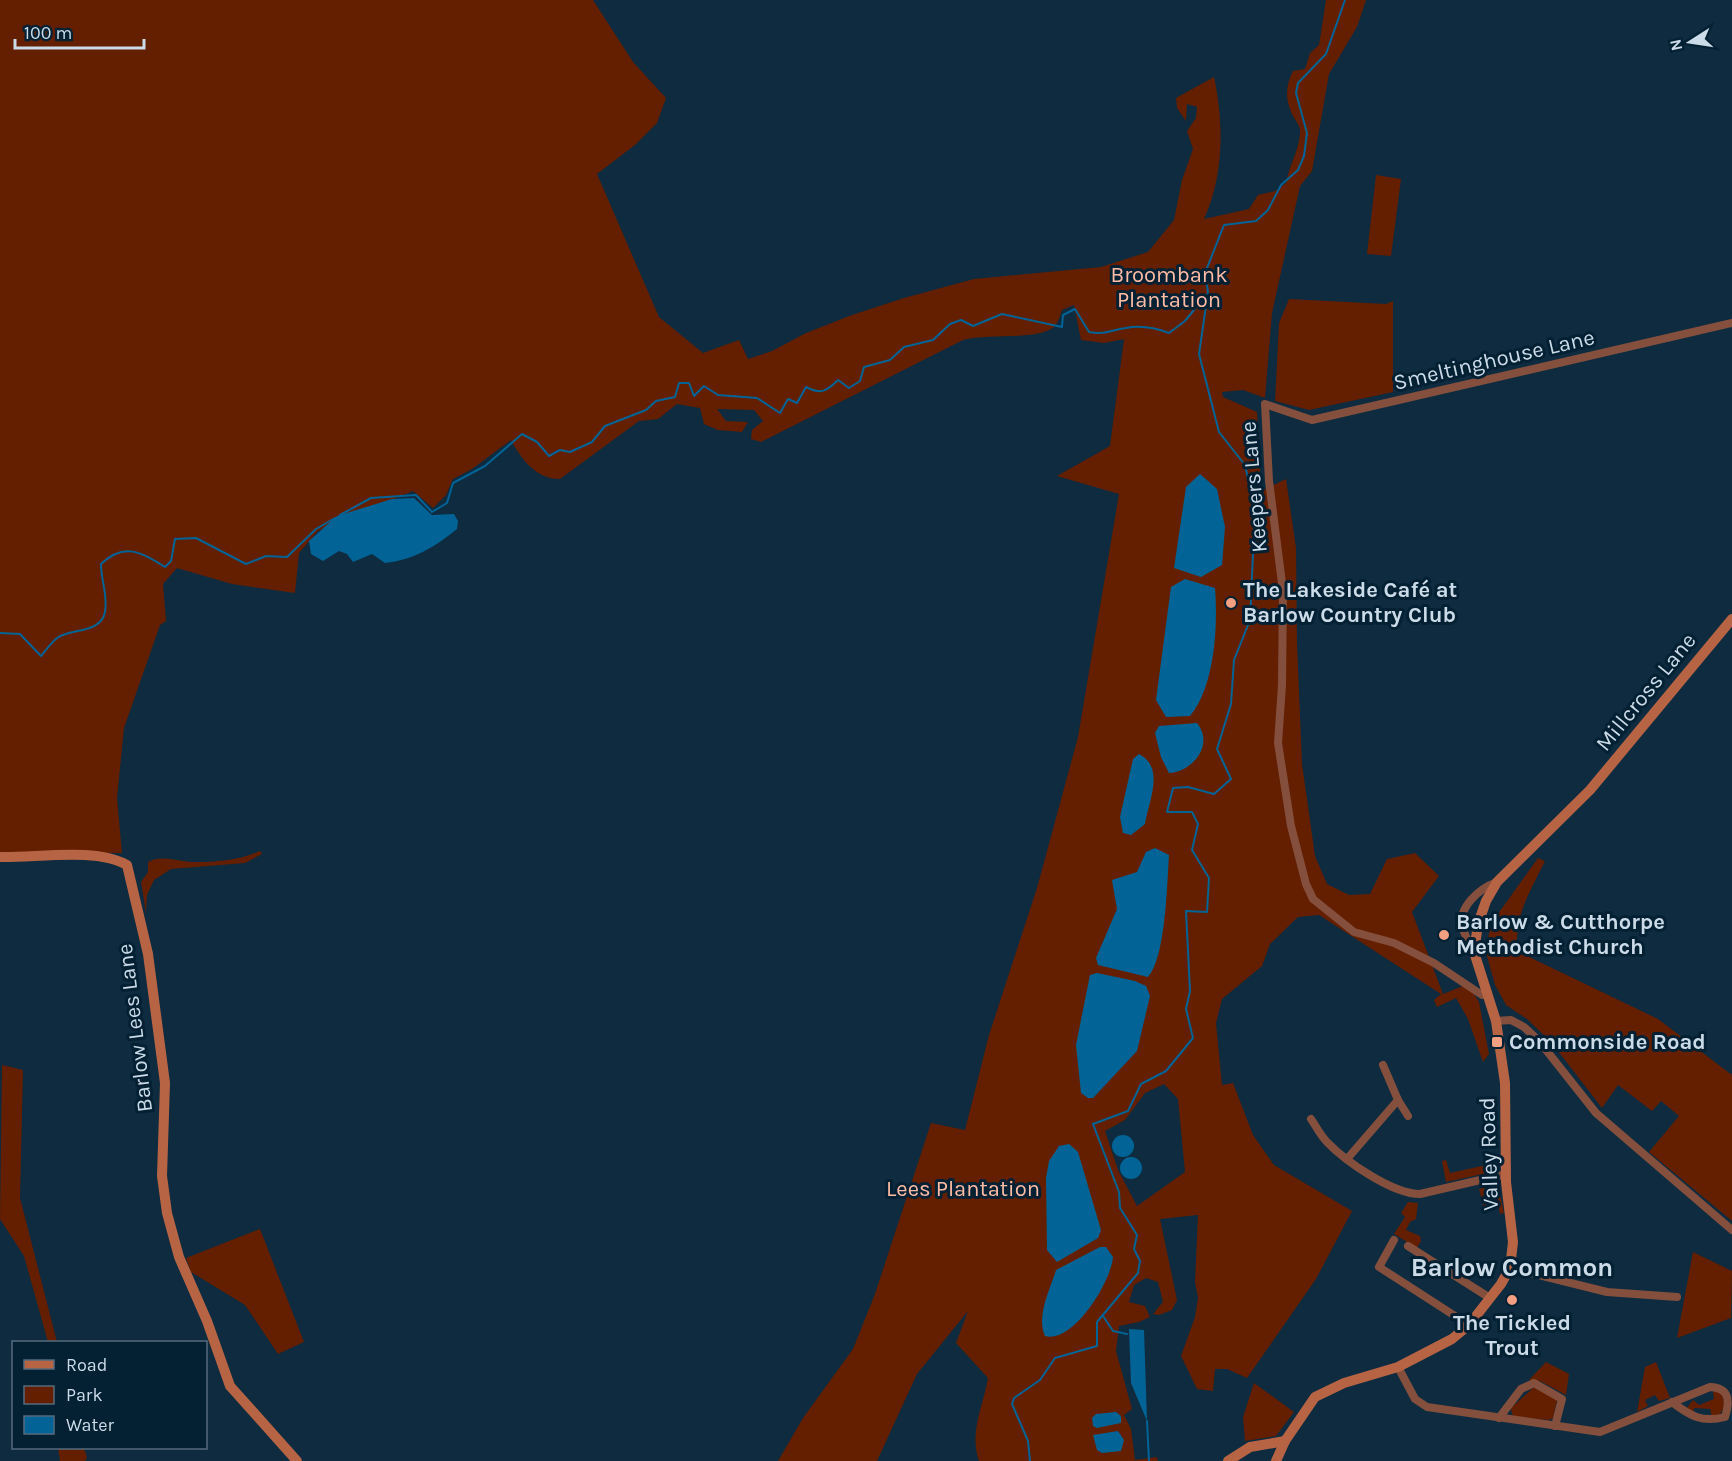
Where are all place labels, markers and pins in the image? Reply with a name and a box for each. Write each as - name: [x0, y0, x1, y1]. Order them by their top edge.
- place label: The Lakeside Café at Barlow Country Club: [1243, 577, 1458, 628]
- marker: The Lakeside Café at Barlow Country Club: [1224, 596, 1238, 610]
- place label: Barlow & Cutthorpe Methodist Church: [1456, 909, 1665, 960]
- marker: Barlow & Cutthorpe Methodist Church: [1437, 928, 1451, 942]
- place label: Commonside Road: [1509, 1029, 1706, 1055]
- marker: Commonside Road: [1490, 1035, 1504, 1049]
- marker: The Tickled Trout: [1505, 1293, 1519, 1307]
- place label: The Tickled Trout: [1453, 1310, 1571, 1361]

